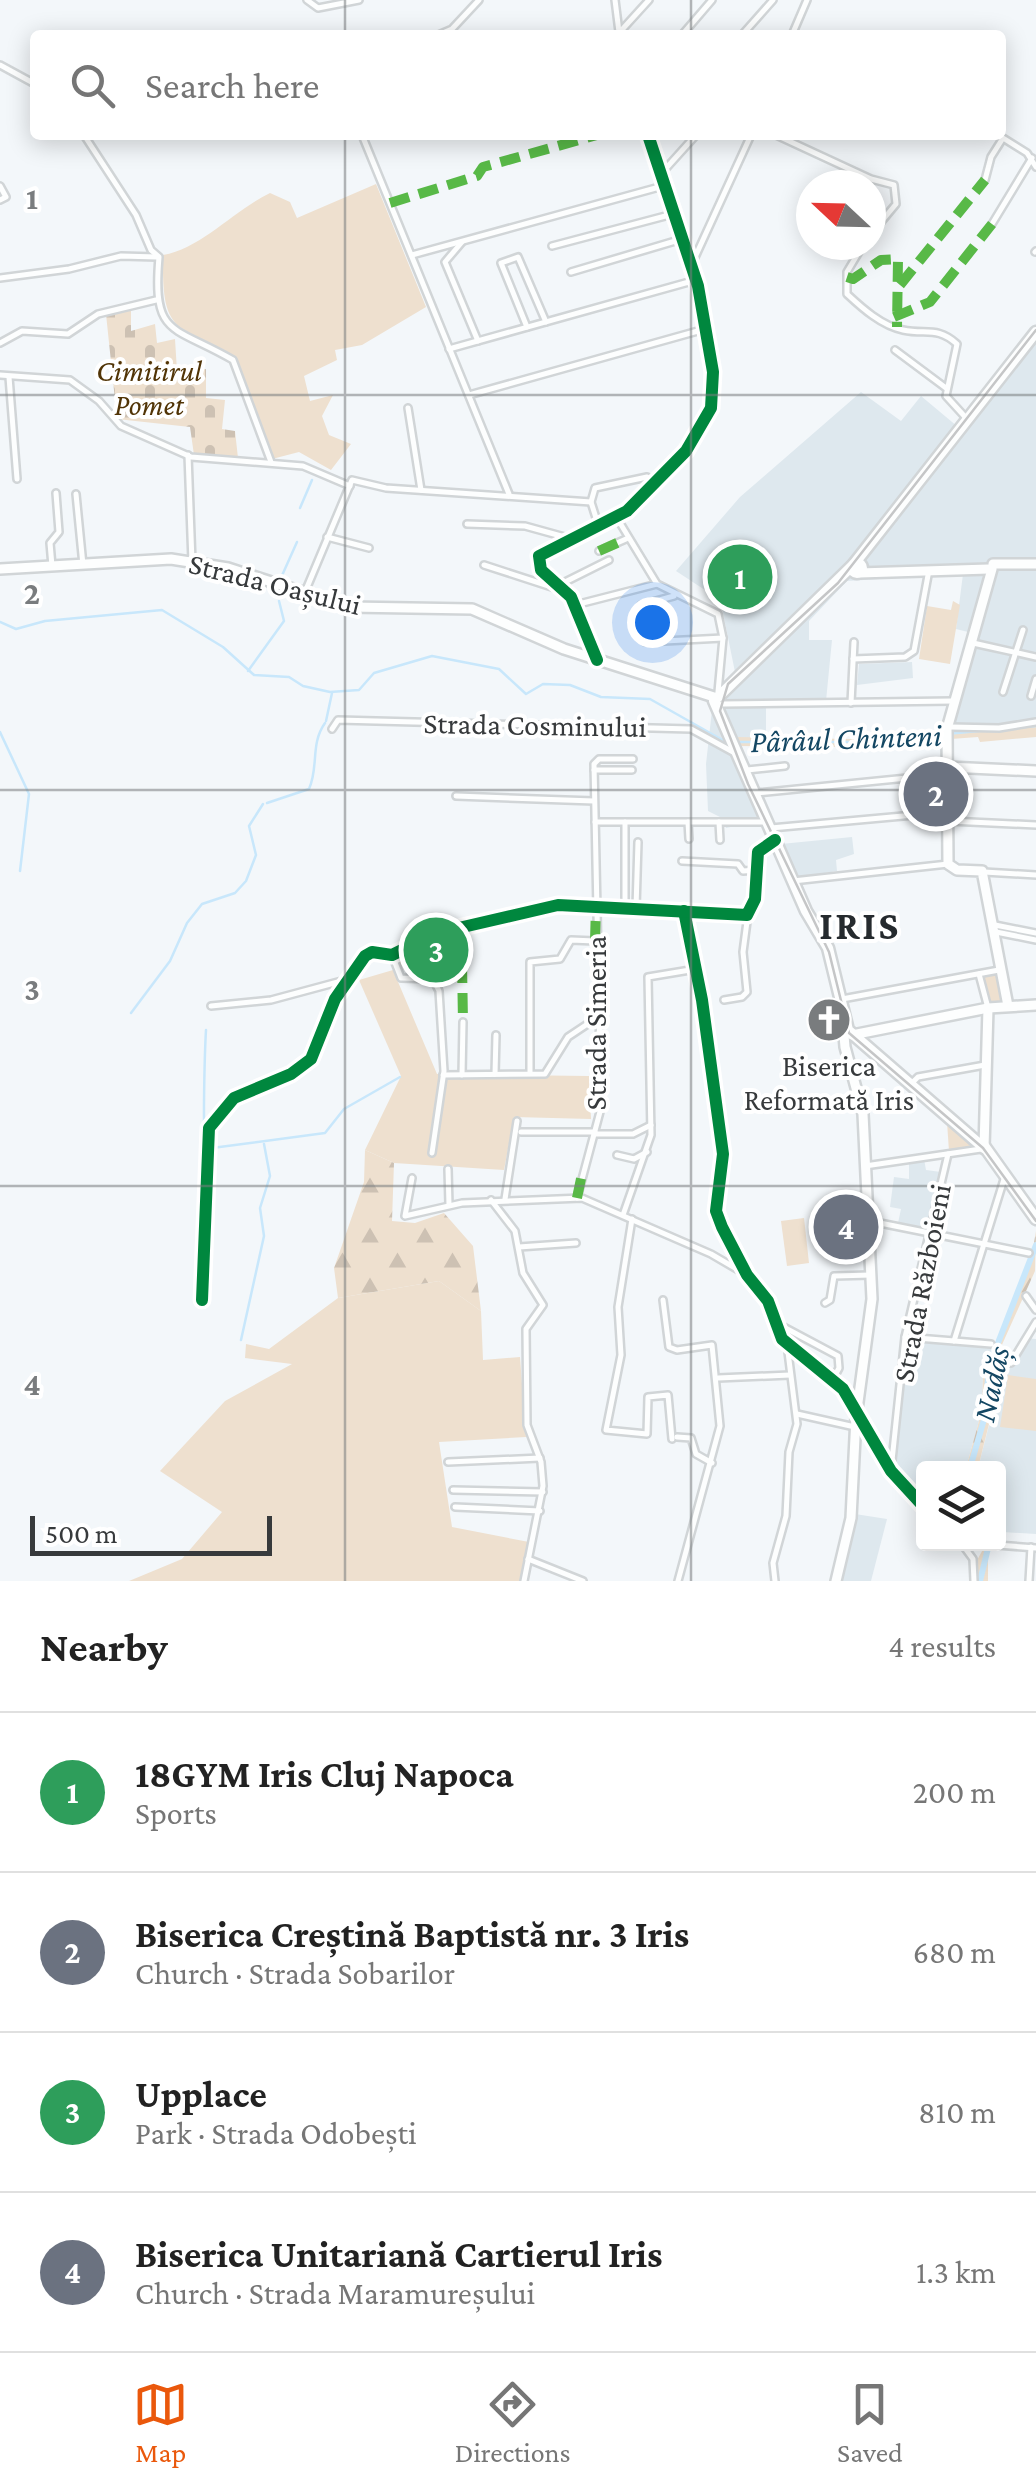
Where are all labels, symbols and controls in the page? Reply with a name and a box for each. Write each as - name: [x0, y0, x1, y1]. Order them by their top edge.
- search box: [30, 30, 1006, 140]
- icon: search: [65, 58, 120, 113]
- text: Search here: [145, 64, 319, 106]
- north arrow: [796, 170, 886, 260]
- text: 1: [26, 180, 38, 216]
- park label: Cimitirul Pomet: [96, 354, 202, 421]
- pin: 1: [708, 540, 772, 614]
- street label: Strada Oașului: [185, 546, 365, 624]
- text: 2: [24, 575, 40, 611]
- your location: [627, 597, 678, 648]
- street label: Strada Cosminului: [423, 706, 647, 743]
- water label: Pârâul Chinteni: [750, 717, 943, 759]
- pin: 2: [904, 756, 968, 832]
- district label: IRIS: [819, 903, 901, 948]
- pin: 3: [404, 912, 468, 988]
- street label: Strada Simeria: [579, 935, 612, 1110]
- text: 3: [24, 971, 40, 1007]
- church icon: Biserica Reformată Iris: [806, 997, 852, 1043]
- place label: Biserica Reformată Iris: [744, 1049, 914, 1116]
- street label: Strada Războieni: [886, 1181, 957, 1385]
- pin: 4: [814, 1190, 878, 1264]
- water label: Nadăș: [966, 1343, 1018, 1425]
- text: 4: [23, 1366, 41, 1402]
- map controls: [916, 1461, 1006, 1551]
- button: layers: [916, 1461, 1006, 1551]
- scale bar: [30, 1511, 272, 1556]
- text: 500 m: [45, 1518, 118, 1549]
- text: Nearby: [40, 1623, 168, 1670]
- text: 4 results: [888, 1628, 996, 1664]
- text: 18GYM Iris Cluj Napoca: [135, 1753, 514, 1795]
- text: 1: [67, 1774, 78, 1810]
- text: 200 m: [913, 1774, 996, 1810]
- text: Sports: [135, 1795, 217, 1831]
- text: Biserica Creștină Baptistă nr. 3 Iris: [135, 1913, 689, 1955]
- text: 2: [64, 1934, 81, 1970]
- text: 680 m: [913, 1934, 996, 1970]
- text: Church · Strada Sobarilor: [135, 1955, 455, 1991]
- text: Upplace: [135, 2073, 267, 2115]
- text: 3: [65, 2094, 80, 2130]
- text: 810 m: [918, 2094, 996, 2130]
- text: Park · Strada Odobești: [135, 2115, 417, 2151]
- text: Biserica Unitariană Cartierul Iris: [135, 2233, 663, 2275]
- text: 4: [64, 2254, 81, 2290]
- text: 1.3 km: [916, 2254, 996, 2290]
- text: Church · Strada Maramureșului: [135, 2275, 535, 2311]
- tab: Map: [133, 2377, 188, 2468]
- tab: Directions: [455, 2377, 571, 2468]
- tab: Saved: [837, 2377, 903, 2468]

